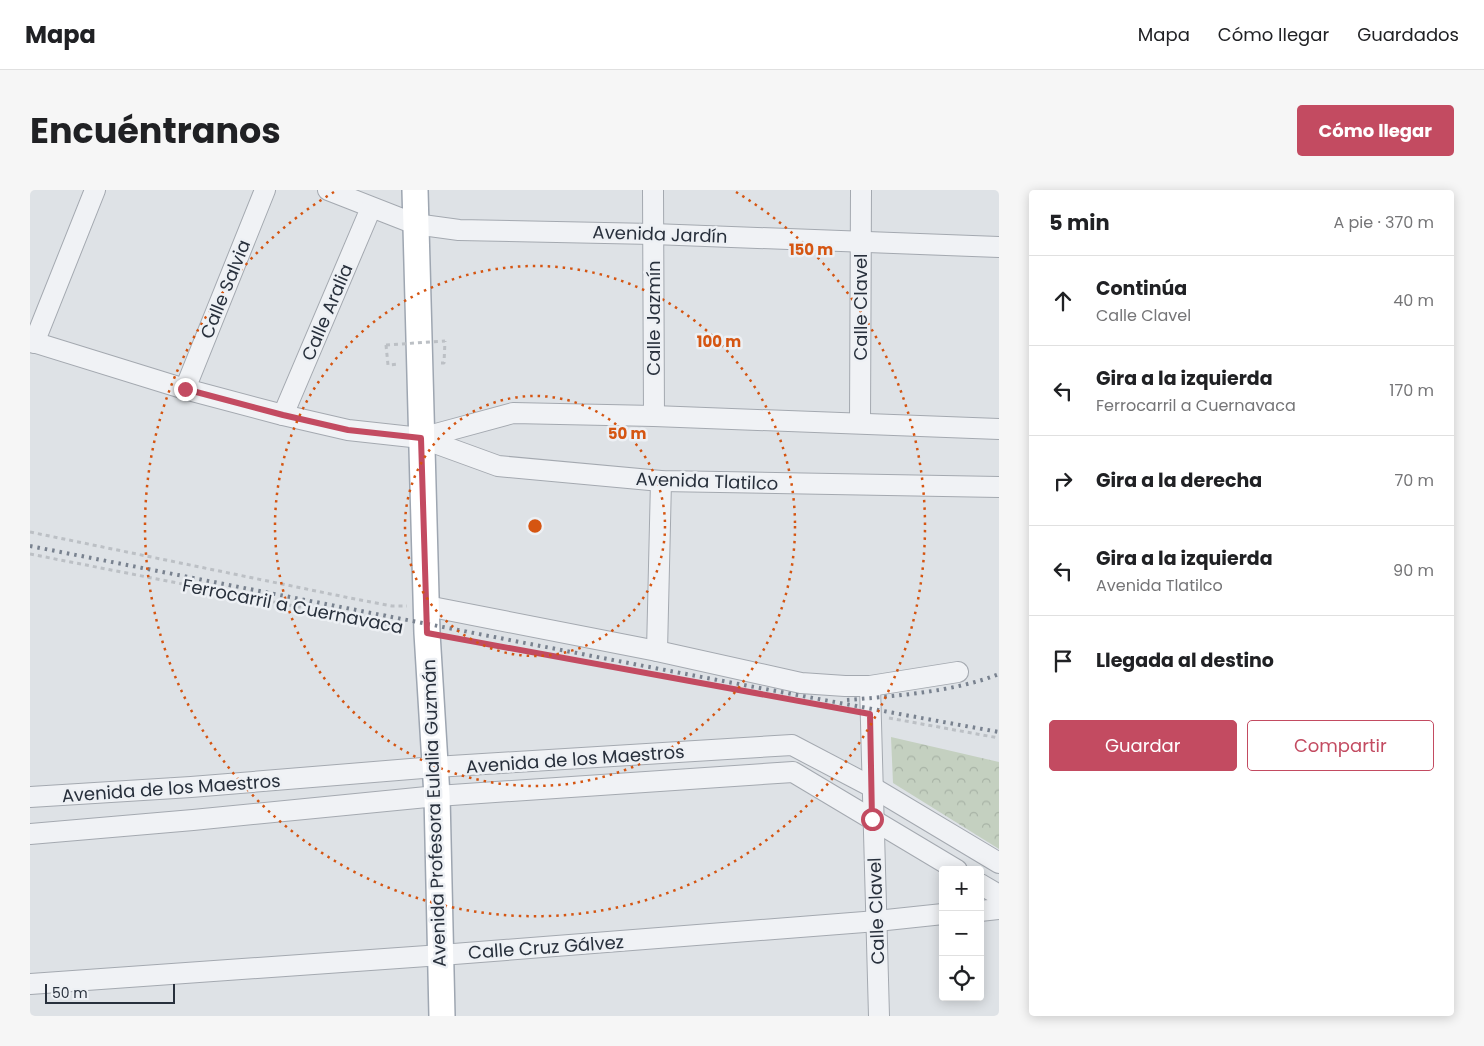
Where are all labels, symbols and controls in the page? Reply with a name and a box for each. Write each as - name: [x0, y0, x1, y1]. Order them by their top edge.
- text: Mapa: [25, 18, 96, 51]
- text: Mapa: [1138, 22, 1190, 47]
- text: Cómo llegar: [1218, 22, 1329, 47]
- text: Guardados: [1357, 22, 1459, 47]
- button: Cómo llegar: [1297, 105, 1454, 156]
- text: Encuéntranos: [30, 106, 281, 155]
- text: 5 min: [1049, 208, 1110, 237]
- text: A pie · 370 m: [1333, 211, 1434, 234]
- street label: Avenida Jardín: [592, 219, 728, 249]
- street label: Calle Salvia: [194, 236, 256, 342]
- text: 150 m: [789, 239, 833, 260]
- street label: Calle Clavel: [848, 253, 873, 361]
- street label: Calle Aralia: [295, 260, 359, 364]
- street label: Calle Jazmín: [641, 260, 666, 376]
- text: Continúa: [1096, 275, 1187, 302]
- icon: ahead: [1049, 287, 1077, 315]
- text: 40 m: [1393, 289, 1434, 312]
- text: Calle Clavel: [1096, 304, 1191, 327]
- text: 100 m: [697, 331, 741, 352]
- text: Gira a la izquierda: [1096, 365, 1273, 392]
- icon: left: [1049, 377, 1077, 405]
- route end: [174, 378, 197, 401]
- text: 170 m: [1389, 379, 1434, 402]
- text: Ferrocarril a Cuernavaca: [1096, 394, 1296, 417]
- text: 50 m: [608, 423, 646, 444]
- street label: Avenida Tlatilco: [635, 466, 779, 496]
- icon: right: [1049, 467, 1077, 495]
- text: Gira a la derecha: [1096, 467, 1262, 494]
- text: 70 m: [1394, 469, 1434, 492]
- centre of rings: [526, 517, 544, 535]
- text: Gira a la izquierda: [1096, 545, 1273, 572]
- icon: left: [1049, 557, 1077, 585]
- text: 90 m: [1393, 559, 1434, 582]
- street label: Ferrocarril a Cuernavaca: [180, 572, 406, 640]
- text: Avenida Tlatilco: [1096, 574, 1223, 597]
- icon: arrive: [1049, 647, 1077, 675]
- text: Llegada al destino: [1096, 647, 1274, 674]
- street label: Avenida Profesora Eulalia Guzmán: [416, 659, 452, 967]
- button: Guardar: [1049, 720, 1237, 771]
- button: Compartir: [1247, 720, 1434, 771]
- street label: Avenida de los Maestros: [465, 739, 685, 779]
- street label: Avenida de los Maestros: [61, 768, 281, 808]
- route start: [861, 808, 884, 831]
- street label: Calle Clavel: [862, 857, 890, 965]
- map controls: [939, 866, 984, 1001]
- button: +: [939, 866, 984, 911]
- button: −: [939, 911, 984, 956]
- street label: Calle Cruz Gálvez: [467, 929, 625, 965]
- button: locate: [939, 956, 984, 1001]
- scale bar: [45, 981, 175, 1004]
- text: 50 m: [52, 983, 88, 1003]

